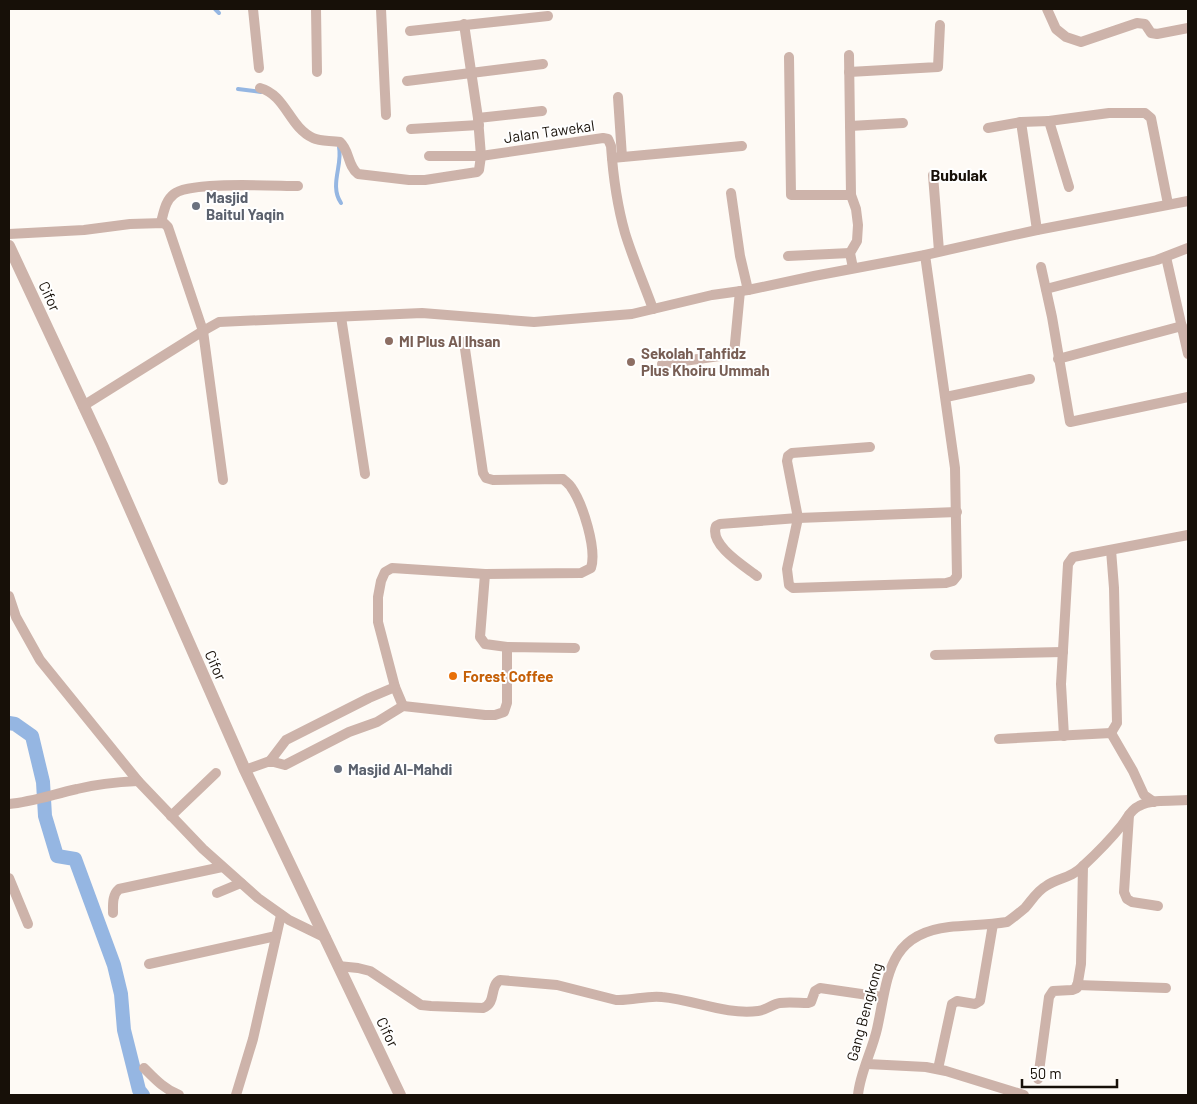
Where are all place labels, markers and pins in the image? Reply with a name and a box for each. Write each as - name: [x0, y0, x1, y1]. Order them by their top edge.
- place label: Masjid Baitul Yaqin: [206, 188, 284, 223]
- marker: Masjid Baitul Yaqin: [190, 200, 202, 212]
- place label: MI Plus Al Ihsan: [399, 332, 501, 350]
- marker: MI Plus Al Ihsan: [383, 335, 395, 347]
- place label: Sekolah Tahfidz Plus Khoiru Ummah: [641, 344, 770, 379]
- marker: Sekolah Tahfidz Plus Khoiru Ummah: [625, 356, 637, 368]
- place label: Forest Coffee: [463, 667, 554, 685]
- marker: Forest Coffee: [447, 670, 459, 682]
- place label: Masjid Al-Mahdi: [348, 760, 452, 778]
- marker: Masjid Al-Mahdi: [332, 763, 344, 775]

